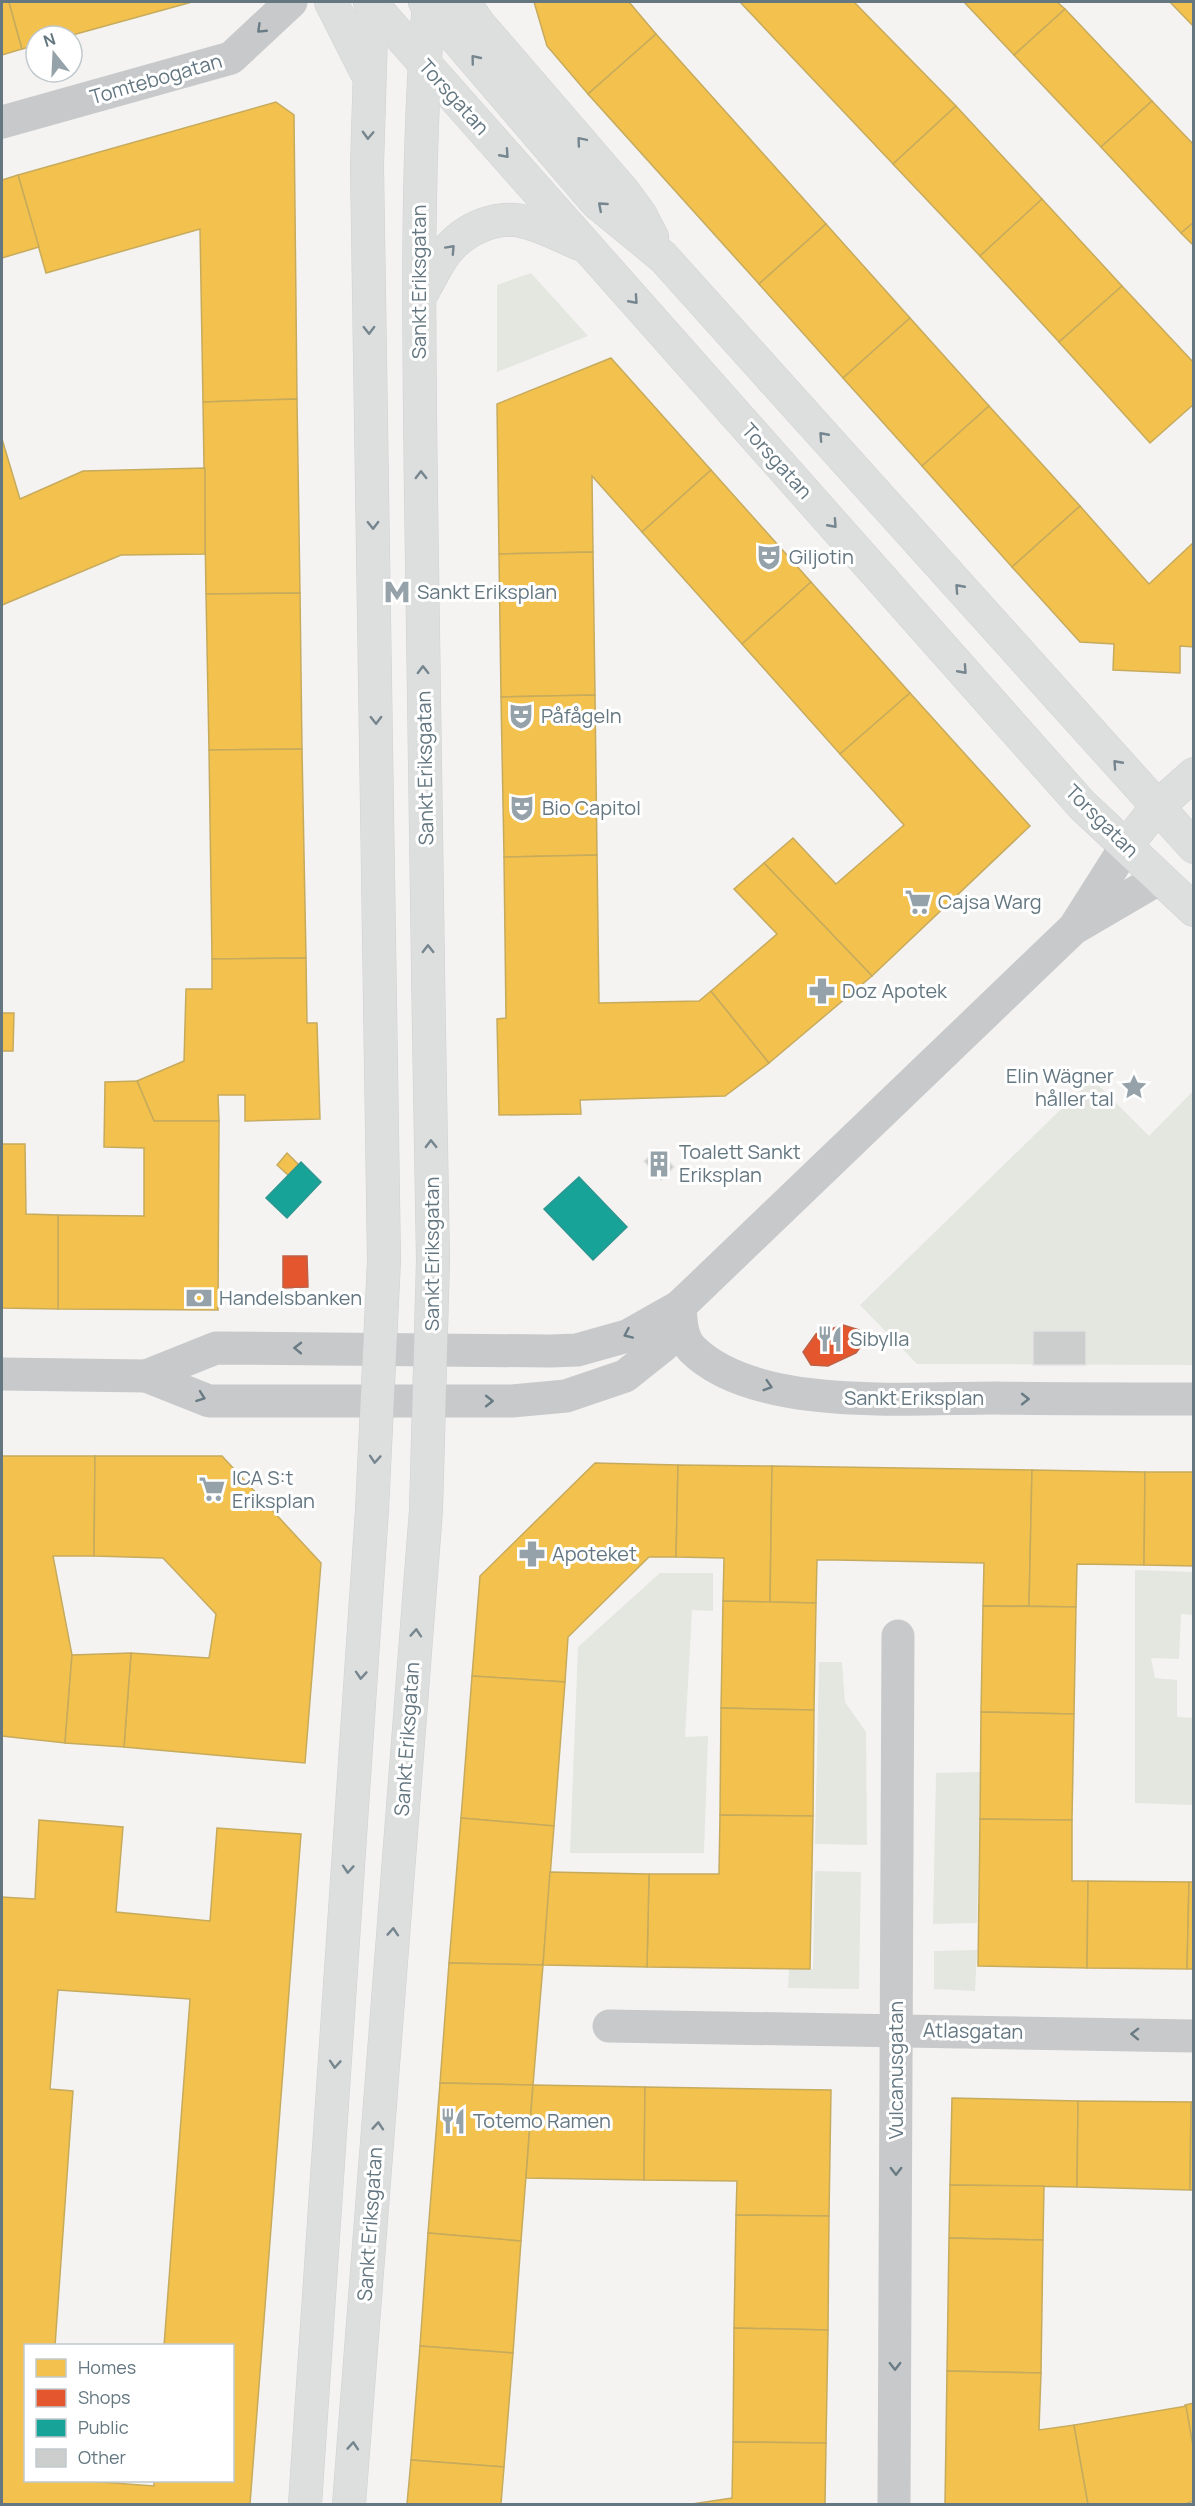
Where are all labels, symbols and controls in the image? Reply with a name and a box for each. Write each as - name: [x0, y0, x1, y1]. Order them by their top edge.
- one-way arrow: [257, 22, 268, 33]
- north arrow: [24, 24, 84, 84]
- text: N: [40, 27, 58, 52]
- street label: Tomtebogatan: [87, 47, 225, 110]
- street label: Torsgatan: [413, 53, 496, 140]
- one-way arrow: [471, 54, 482, 65]
- one-way arrow: [361, 131, 374, 140]
- one-way arrow: [577, 137, 588, 148]
- one-way arrow: [498, 147, 509, 158]
- one-way arrow: [598, 202, 609, 213]
- street label: Sankt Eriksgatan: [405, 205, 432, 359]
- one-way arrow: [444, 245, 455, 256]
- one-way arrow: [627, 293, 638, 304]
- one-way arrow: [363, 326, 376, 335]
- street label: Torsgatan: [736, 417, 819, 504]
- one-way arrow: [819, 432, 830, 443]
- one-way arrow: [414, 470, 427, 479]
- one-way arrow: [826, 517, 837, 528]
- one-way arrow: [367, 521, 379, 530]
- theatre icon: Giljotin: [754, 542, 784, 572]
- place label: Giljotin: [789, 543, 854, 570]
- metro station icon: Sankt Eriksplan: [382, 577, 412, 607]
- place label: Sankt Eriksplan: [417, 578, 557, 605]
- one-way arrow: [955, 584, 966, 595]
- one-way arrow: [956, 663, 967, 674]
- one-way arrow: [417, 665, 429, 674]
- street label: Sankt Eriksgatan: [410, 690, 439, 846]
- theatre icon: Påfågeln: [506, 701, 536, 731]
- place label: Påfågeln: [541, 702, 622, 729]
- one-way arrow: [370, 716, 382, 725]
- one-way arrow: [1113, 761, 1124, 771]
- street label: Torsgatan: [1060, 778, 1145, 863]
- theatre icon: Bio Capitol: [507, 793, 537, 823]
- place label: Bio Capitol: [542, 794, 641, 821]
- supermarket icon: Cajsa Warg: [903, 887, 933, 917]
- place label: Cajsa Warg: [938, 888, 1042, 915]
- one-way arrow: [422, 944, 434, 953]
- pharmacy icon: Doz Apotek: [807, 976, 837, 1006]
- place label: Doz Apotek: [842, 977, 948, 1004]
- place label: Elin Wägner håller tal: [1006, 1062, 1114, 1112]
- place icon: Elin Wägner håller tal: [1119, 1072, 1149, 1102]
- place label: Toalett Sankt Eriksplan: [679, 1138, 801, 1188]
- one-way arrow: [425, 1139, 438, 1148]
- building icon: Toalett Sankt Eriksplan: [644, 1149, 674, 1179]
- street label: Sankt Eriksgatan: [418, 1177, 445, 1331]
- bank icon: Handelsbanken: [184, 1283, 214, 1313]
- place label: Handelsbanken: [219, 1284, 362, 1311]
- restaurant icon: Sibylla: [815, 1324, 845, 1354]
- place label: Sibylla: [850, 1325, 909, 1352]
- one-way arrow: [624, 1327, 635, 1339]
- one-way arrow: [293, 1342, 302, 1354]
- one-way arrow: [762, 1379, 773, 1391]
- street label: Sankt Eriksplan: [844, 1384, 984, 1411]
- one-way arrow: [195, 1390, 206, 1402]
- one-way arrow: [1020, 1393, 1029, 1405]
- one-way arrow: [484, 1395, 493, 1407]
- one-way arrow: [368, 1455, 381, 1464]
- place label: ICA S:t Eriksplan: [232, 1464, 315, 1514]
- supermarket icon: ICA S:t Eriksplan: [197, 1474, 227, 1504]
- pharmacy icon: Apoteket: [517, 1539, 547, 1569]
- place label: Apoteket: [552, 1540, 637, 1567]
- one-way arrow: [409, 1628, 422, 1637]
- street label: Sankt Eriksgatan: [388, 1661, 425, 1817]
- one-way arrow: [355, 1670, 368, 1679]
- one-way arrow: [342, 1865, 355, 1874]
- one-way arrow: [386, 1927, 399, 1936]
- street label: Vulcanusgatan: [882, 2001, 909, 2139]
- street label: Atlasgatan: [923, 2016, 1023, 2045]
- one-way arrow: [1131, 2028, 1140, 2041]
- one-way arrow: [329, 2060, 342, 2069]
- restaurant icon: Totemo Ramen: [438, 2106, 468, 2136]
- place label: Totemo Ramen: [473, 2107, 611, 2134]
- one-way arrow: [371, 2122, 384, 2131]
- street label: Sankt Eriksgatan: [351, 2146, 388, 2302]
- one-way arrow: [890, 2167, 902, 2176]
- legend: [24, 2344, 234, 2482]
- text: Homes: [78, 2355, 136, 2379]
- one-way arrow: [889, 2362, 901, 2371]
- text: Shops: [78, 2385, 130, 2409]
- text: Public: [78, 2415, 129, 2439]
- one-way arrow: [347, 2442, 360, 2451]
- text: Other: [78, 2445, 126, 2469]

